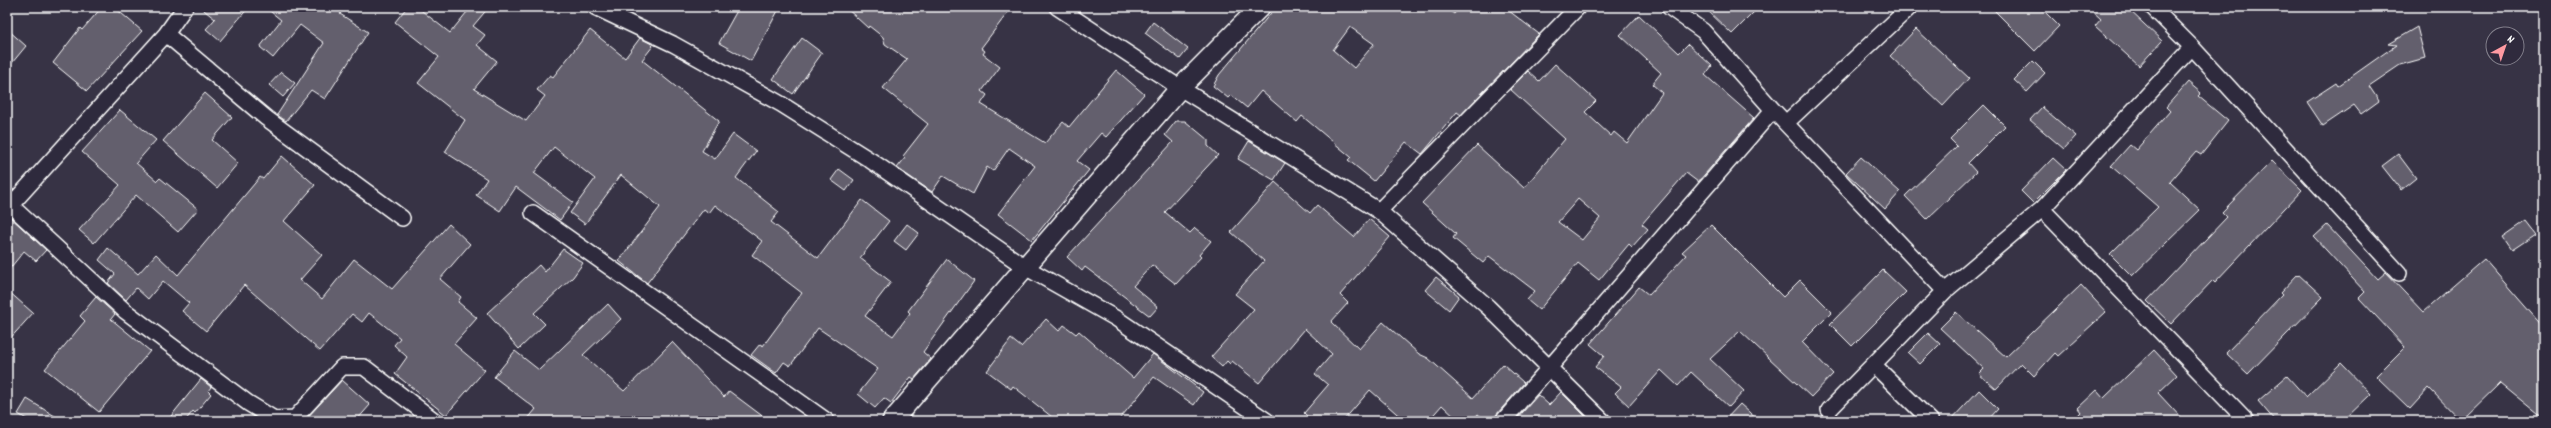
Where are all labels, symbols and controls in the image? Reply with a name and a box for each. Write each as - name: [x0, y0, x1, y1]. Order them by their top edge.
- north arrow: [2485, 26, 2525, 66]
- text: N: [2503, 32, 2518, 48]

